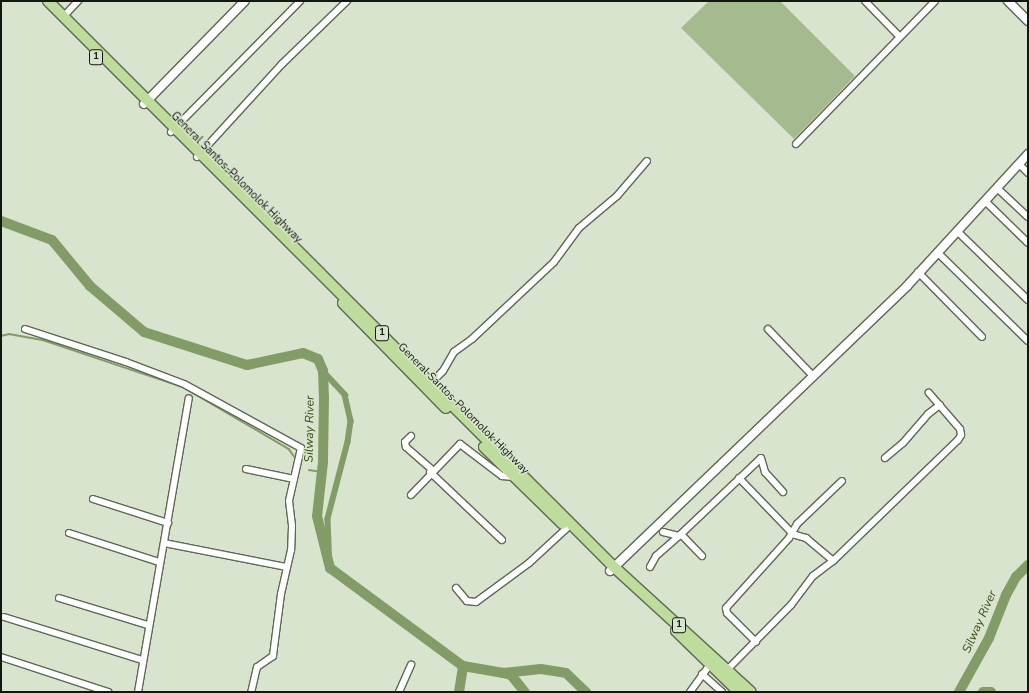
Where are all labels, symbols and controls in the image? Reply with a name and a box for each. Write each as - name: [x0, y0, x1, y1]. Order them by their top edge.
- road number: 1: [89, 49, 103, 65]
- street label: General Santos-Polomolok Highway: [168, 110, 304, 246]
- road number: 1: [375, 325, 389, 341]
- street label: General Santos-Polomolok Highway: [395, 341, 531, 477]
- water label: Silway River: [302, 396, 318, 462]
- water label: Silway River: [960, 589, 1000, 655]
- road number: 1: [672, 617, 686, 633]

